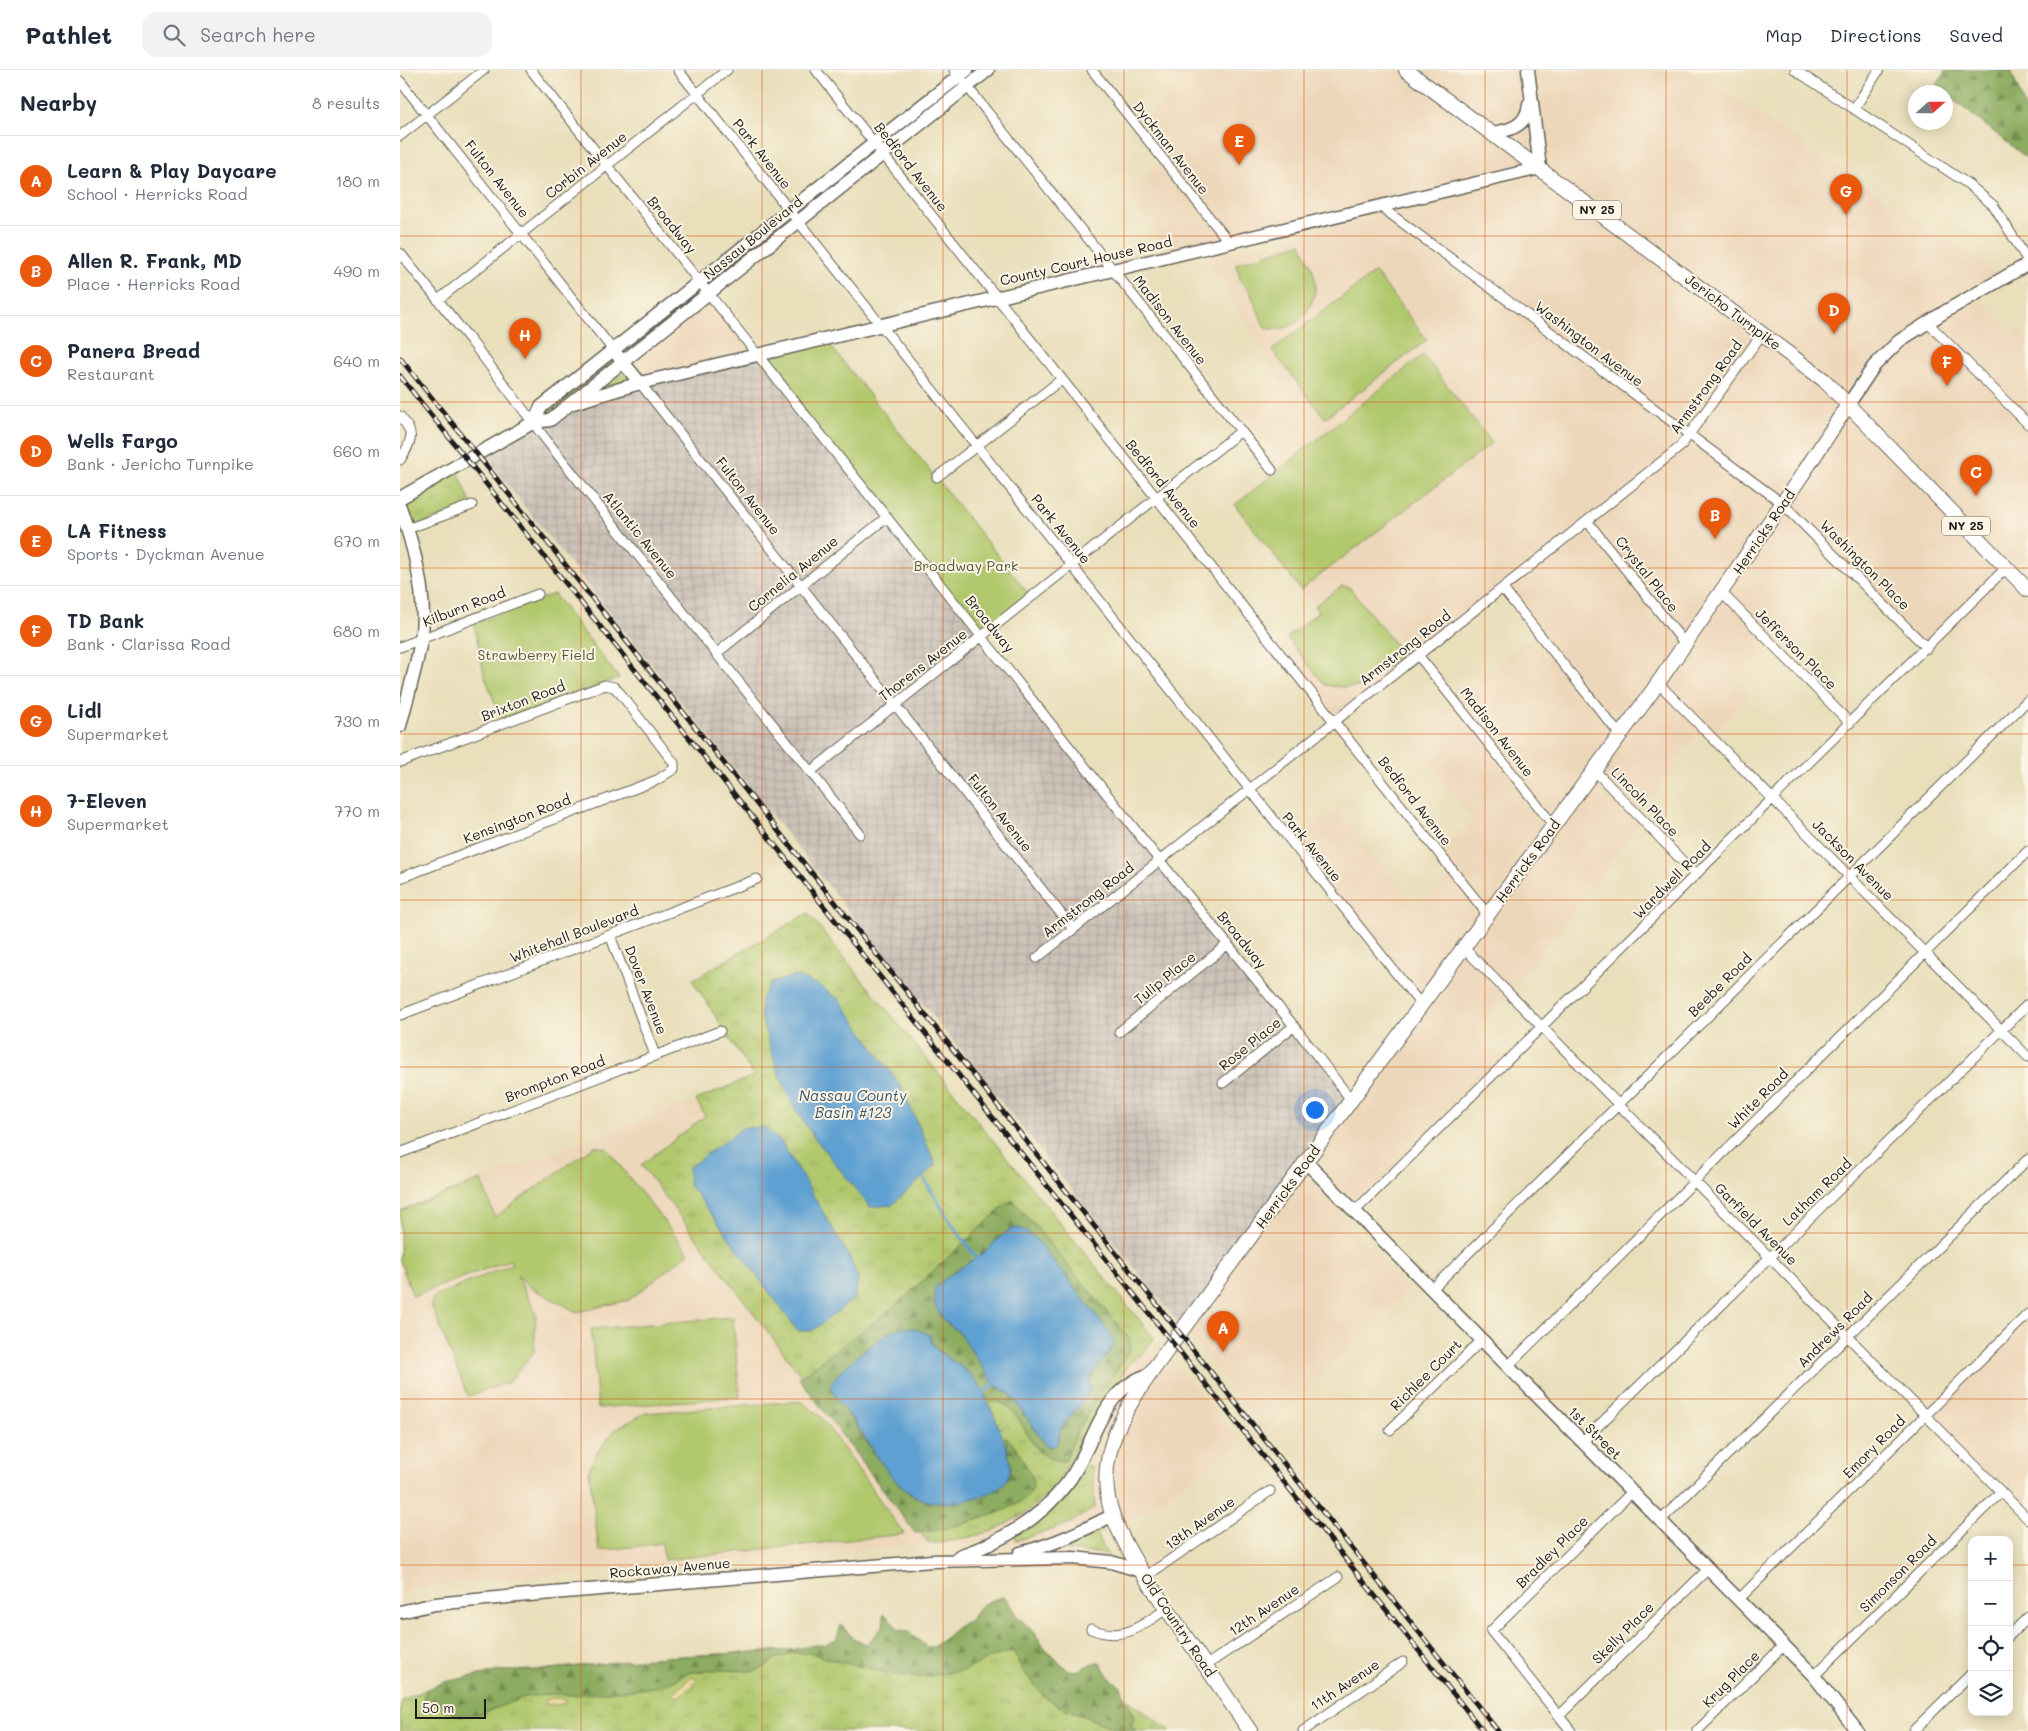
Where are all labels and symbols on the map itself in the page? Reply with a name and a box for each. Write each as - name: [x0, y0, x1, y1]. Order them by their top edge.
- north arrow: [1908, 85, 1953, 130]
- street label: Dyckman Avenue: [1129, 97, 1214, 198]
- street label: Park Avenue: [729, 114, 796, 193]
- street label: Bedford Avenue: [870, 118, 952, 215]
- pin: E: [1223, 124, 1255, 165]
- street label: Corbin Avenue: [541, 127, 631, 203]
- street label: Fulton Avenue: [461, 136, 534, 222]
- pin: G: [1830, 174, 1862, 215]
- street label: Broadway: [643, 192, 701, 257]
- street label: Nassau Boulevard: [699, 192, 806, 284]
- road number: NY 25: [1573, 200, 1621, 220]
- street label: County Court House Road: [998, 231, 1174, 290]
- street label: Jericho Turnpike: [1681, 269, 1785, 354]
- street label: Madison Avenue: [1129, 271, 1211, 368]
- pin: D: [1818, 293, 1850, 334]
- street label: Washington Avenue: [1531, 297, 1647, 391]
- pin: H: [509, 318, 541, 359]
- street label: Armstrong Road: [1665, 336, 1746, 437]
- pin: F: [1931, 345, 1963, 386]
- street label: Bedford Avenue: [1122, 435, 1205, 532]
- street label: Fulton Avenue: [712, 453, 785, 539]
- pin: C: [1960, 455, 1992, 496]
- street label: Herricks Road: [1728, 485, 1799, 578]
- street label: Atlantic Avenue: [599, 487, 682, 582]
- street label: Park Avenue: [1027, 490, 1095, 568]
- pin: B: [1699, 498, 1731, 539]
- street label: Washington Place: [1816, 515, 1915, 614]
- road number: NY 25: [1942, 516, 1990, 536]
- street label: Cornelia Avenue: [743, 531, 842, 616]
- street label: Crystal Place: [1612, 532, 1683, 616]
- park label: Broadway Park: [914, 556, 1018, 575]
- street label: Kilburn Road: [420, 582, 508, 631]
- street label: Broadway: [961, 591, 1019, 656]
- street label: Jefferson Place: [1751, 604, 1841, 694]
- street label: Armstrong Road: [1355, 606, 1455, 689]
- street label: Thorens Avenue: [875, 624, 971, 705]
- park label: Strawberry Field: [477, 645, 595, 664]
- street label: Brixton Road: [478, 676, 568, 725]
- street label: Madison Avenue: [1456, 683, 1538, 780]
- street label: Bedford Avenue: [1374, 752, 1456, 849]
- street label: Lincoln Place: [1607, 763, 1683, 840]
- street label: Fulton Avenue: [964, 770, 1037, 856]
- street label: Kensington Road: [460, 789, 573, 848]
- street label: Park Avenue: [1278, 808, 1346, 886]
- street label: Herricks Road: [1491, 815, 1564, 906]
- street label: Jackson Avenue: [1809, 815, 1898, 904]
- street label: Wardwell Road: [1629, 836, 1715, 923]
- street label: Armstrong Road: [1038, 858, 1138, 941]
- street label: Whitehall Boulevard: [507, 900, 641, 967]
- street label: Broadway: [1213, 907, 1271, 972]
- street label: Dover Avenue: [621, 943, 672, 1037]
- street label: Tulip Place: [1130, 947, 1199, 1008]
- street label: Beebe Road: [1684, 949, 1756, 1021]
- street label: Rose Place: [1215, 1013, 1285, 1075]
- street label: Brompton Road: [502, 1051, 608, 1106]
- street label: White Road: [1723, 1064, 1792, 1133]
- water label: Nassau County Basin #123: [799, 1085, 907, 1122]
- your location: [1302, 1097, 1328, 1123]
- street label: Herricks Road: [1251, 1141, 1324, 1232]
- street label: Latham Road: [1778, 1154, 1855, 1230]
- street label: Garfield Avenue: [1711, 1178, 1802, 1269]
- street label: Andrews Road: [1793, 1288, 1876, 1371]
- pin: A: [1207, 1311, 1239, 1352]
- street label: Richlee Court: [1386, 1335, 1466, 1415]
- street label: 1st Street: [1565, 1402, 1626, 1463]
- street label: Emory Road: [1838, 1411, 1909, 1482]
- street label: 13th Avenue: [1161, 1491, 1239, 1554]
- street label: Bradley Place: [1511, 1511, 1592, 1592]
- street label: Simonson Road: [1855, 1531, 1940, 1616]
- street label: Rockaway Avenue: [609, 1553, 731, 1582]
- street label: Old Country Road: [1137, 1569, 1220, 1681]
- street label: 12th Avenue: [1225, 1579, 1303, 1640]
- street label: Skelly Place: [1587, 1597, 1658, 1668]
- street label: Krug Place: [1698, 1646, 1763, 1711]
- street label: 11th Avenue: [1306, 1654, 1383, 1715]
- scale bar: [415, 1696, 486, 1719]

